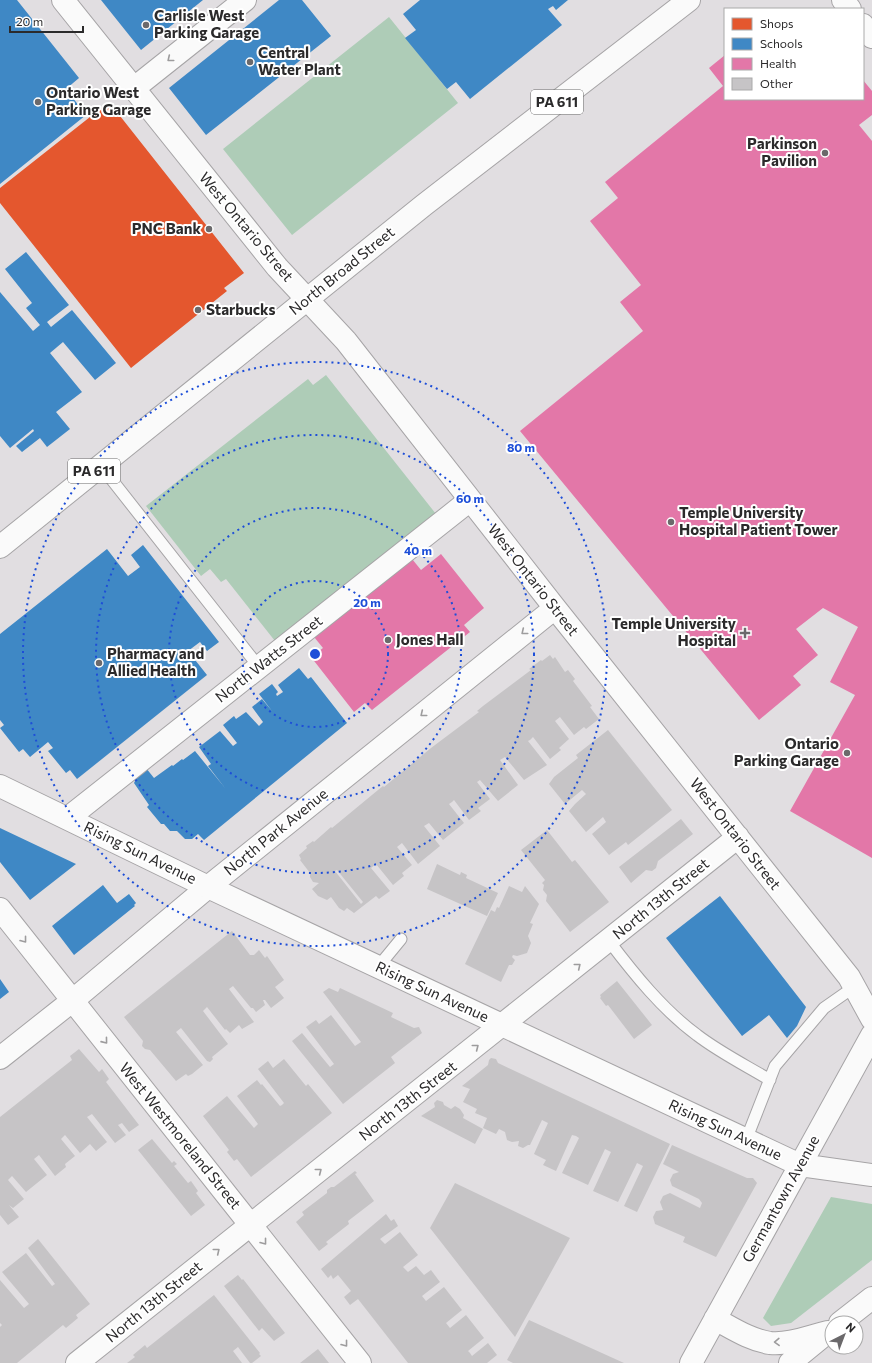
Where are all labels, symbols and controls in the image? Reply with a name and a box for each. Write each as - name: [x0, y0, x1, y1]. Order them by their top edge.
- place label: Carlisle West Parking Garage: [154, 6, 259, 41]
- scale bar: [10, 8, 83, 34]
- legend: [724, 8, 864, 100]
- text: 20 m: [16, 14, 43, 28]
- text: Shops: [760, 16, 794, 30]
- marker: Carlisle West Parking Garage: [141, 20, 151, 30]
- text: Schools: [760, 36, 803, 50]
- place label: Central Water Plant: [258, 43, 341, 78]
- one-way arrow: [168, 55, 175, 62]
- text: Health: [760, 56, 796, 70]
- marker: Central Water Plant: [245, 57, 255, 67]
- text: Other: [760, 76, 793, 90]
- place label: Ontario West Parking Garage: [46, 83, 151, 118]
- road number: PA 611: [531, 90, 583, 114]
- marker: Ontario West Parking Garage: [33, 97, 43, 107]
- place label: Parkinson Pavilion: [747, 134, 817, 169]
- marker: Parkinson Pavilion: [820, 148, 830, 158]
- street label: West Ontario Street: [196, 168, 298, 285]
- place label: PNC Bank: [132, 219, 201, 237]
- street label: North Broad Street: [285, 222, 398, 318]
- marker: PNC Bank: [204, 224, 214, 234]
- place label: Starbucks: [206, 300, 276, 318]
- marker: Starbucks: [193, 305, 203, 315]
- text: 80 m: [507, 440, 535, 454]
- road number: PA 611: [68, 459, 120, 483]
- text: 60 m: [456, 491, 484, 505]
- place label: Temple University Hospital Patient Tower: [679, 503, 838, 538]
- marker: Temple University Hospital Patient Tower: [666, 517, 676, 527]
- street label: West Ontario Street: [485, 520, 583, 639]
- text: 40 m: [404, 543, 432, 557]
- text: 20 m: [353, 595, 381, 609]
- street label: North Watts Street: [211, 611, 325, 706]
- place label: Temple University Hospital: [611, 614, 737, 649]
- marker: Temple University Hospital: [739, 627, 751, 639]
- one-way arrow: [522, 628, 529, 635]
- place label: Jones Hall: [396, 630, 464, 648]
- marker: Jones Hall: [383, 635, 393, 645]
- place label: Pharmacy and Allied Health: [107, 644, 204, 679]
- centre of rings: [308, 647, 322, 661]
- marker: Pharmacy and Allied Health: [94, 658, 104, 668]
- one-way arrow: [420, 709, 428, 716]
- place label: Ontario Parking Garage: [734, 734, 839, 769]
- marker: Ontario Parking Garage: [842, 748, 852, 758]
- street label: West Ontario Street: [687, 774, 785, 893]
- street label: North Park Avenue: [220, 784, 331, 879]
- street label: Rising Sun Avenue: [81, 817, 200, 887]
- street label: North 13th Street: [609, 854, 712, 943]
- one-way arrow: [19, 935, 26, 942]
- street label: Rising Sun Avenue: [373, 957, 492, 1025]
- one-way arrow: [573, 964, 580, 971]
- one-way arrow: [100, 1037, 107, 1044]
- one-way arrow: [471, 1045, 478, 1052]
- street label: North 13th Street: [355, 1057, 460, 1144]
- street label: West Westmoreland Street: [116, 1059, 245, 1212]
- street label: Rising Sun Avenue: [666, 1095, 785, 1163]
- street label: Germantown Avenue: [738, 1132, 823, 1265]
- one-way arrow: [314, 1168, 321, 1175]
- one-way arrow: [260, 1237, 267, 1244]
- one-way arrow: [212, 1249, 219, 1256]
- street label: North 13th Street: [102, 1257, 205, 1346]
- north arrow: [824, 1315, 864, 1355]
- text: N: [844, 1320, 858, 1335]
- one-way arrow: [774, 1338, 780, 1347]
- one-way arrow: [340, 1339, 347, 1346]

